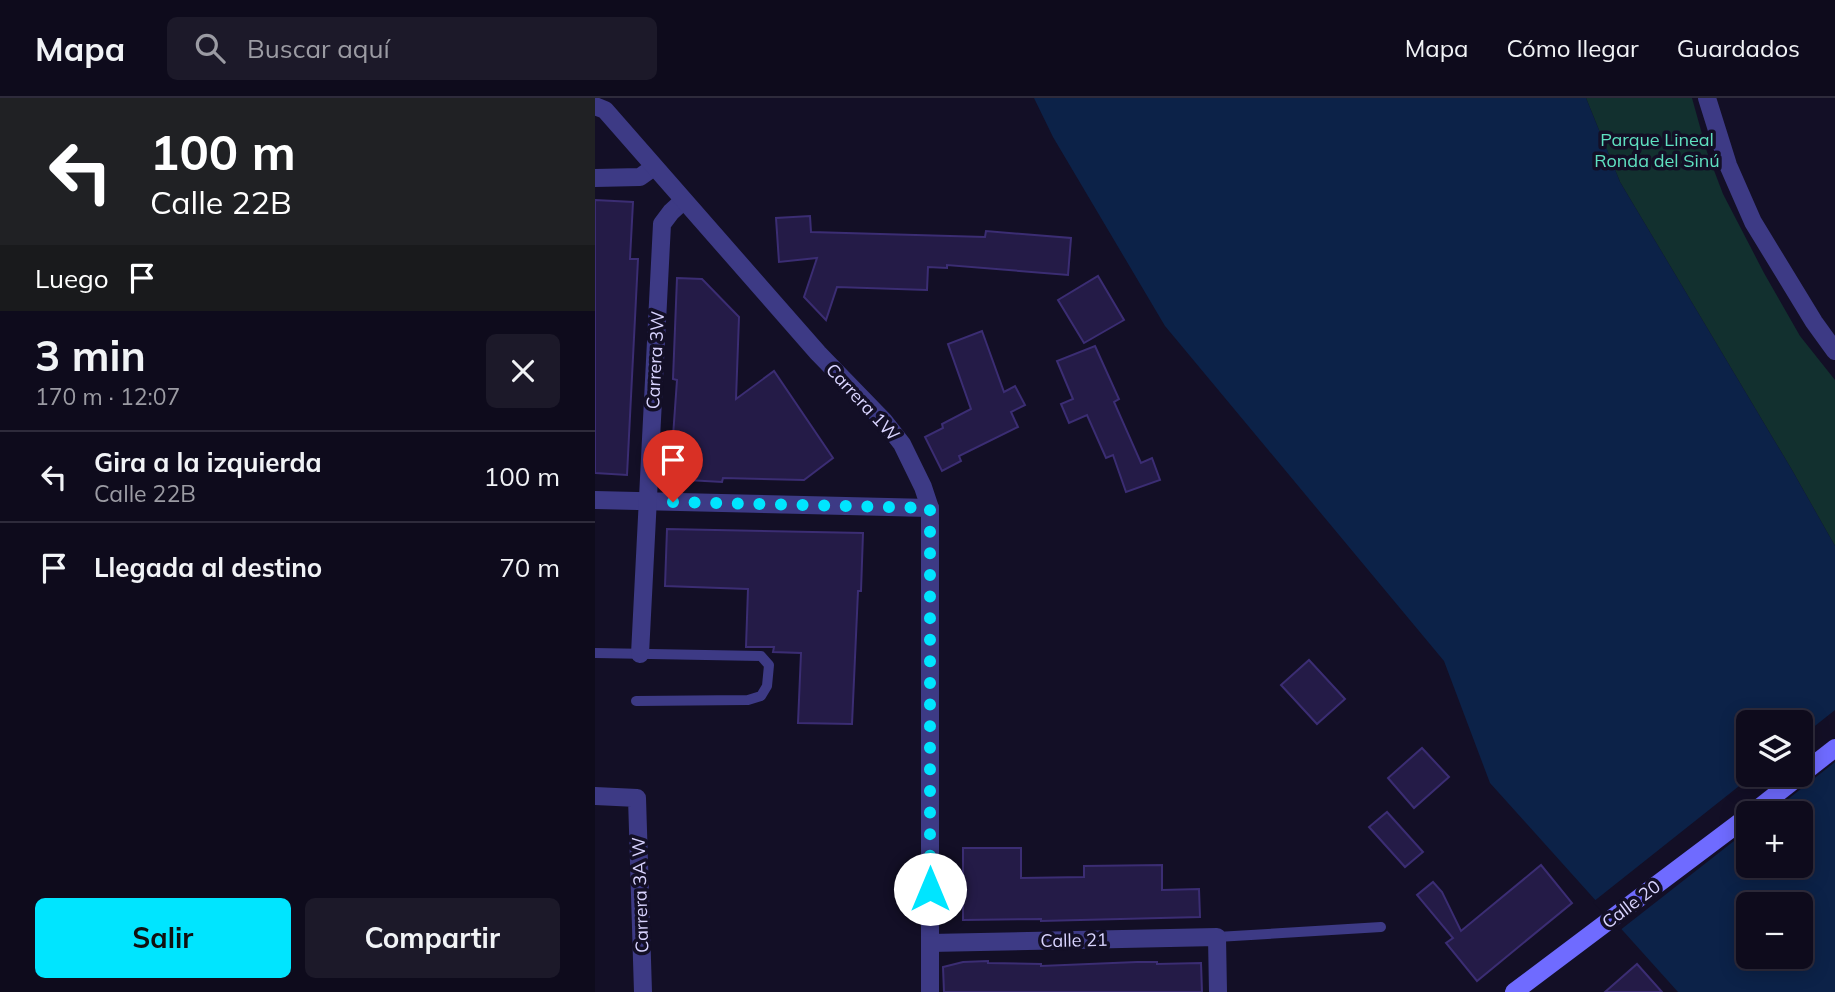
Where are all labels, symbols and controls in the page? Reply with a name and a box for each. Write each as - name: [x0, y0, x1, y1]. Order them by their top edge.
- search box: [167, 17, 657, 80]
- text: Mapa: [35, 28, 125, 69]
- icon: search: [191, 29, 229, 67]
- text: Buscar aquí: [247, 32, 390, 65]
- text: Mapa: [1405, 33, 1468, 63]
- text: Cómo llegar: [1506, 33, 1639, 63]
- text: Guardados: [1677, 33, 1800, 63]
- text: 100 m: [150, 121, 296, 182]
- icon: left: [35, 126, 126, 217]
- park label: Parque Lineal Ronda del Sinú: [1594, 128, 1720, 172]
- text: Calle 22B: [150, 182, 292, 222]
- icon: arrive: [123, 259, 161, 297]
- text: Luego: [35, 262, 109, 295]
- street label: Carrera 3W: [641, 310, 669, 410]
- text: 3 min: [35, 329, 146, 382]
- button: close: [486, 334, 560, 408]
- street label: Carrera 1W: [821, 358, 905, 446]
- text: 170 m · 12:07: [35, 382, 180, 411]
- pin: [643, 430, 703, 502]
- icon: arrive: [654, 441, 692, 479]
- text: Gira a la izquierda: [94, 446, 322, 479]
- icon: left: [35, 458, 73, 496]
- text: 100 m: [484, 460, 560, 493]
- text: Calle 22B: [94, 479, 196, 508]
- icon: arrive: [35, 549, 73, 587]
- text: Llegada al destino: [94, 551, 322, 584]
- text: 70 m: [499, 551, 560, 584]
- map controls: [1736, 710, 1813, 969]
- button: layers: [1736, 710, 1813, 787]
- button: +: [1736, 801, 1813, 878]
- street label: Carrera 3A W: [626, 837, 654, 953]
- position arrow: [893, 852, 967, 926]
- street label: Calle 20: [1597, 875, 1665, 933]
- button: −: [1736, 892, 1813, 969]
- button: Salir: [35, 898, 291, 978]
- button: Compartir: [305, 898, 560, 978]
- street label: Calle 21: [1040, 928, 1108, 952]

